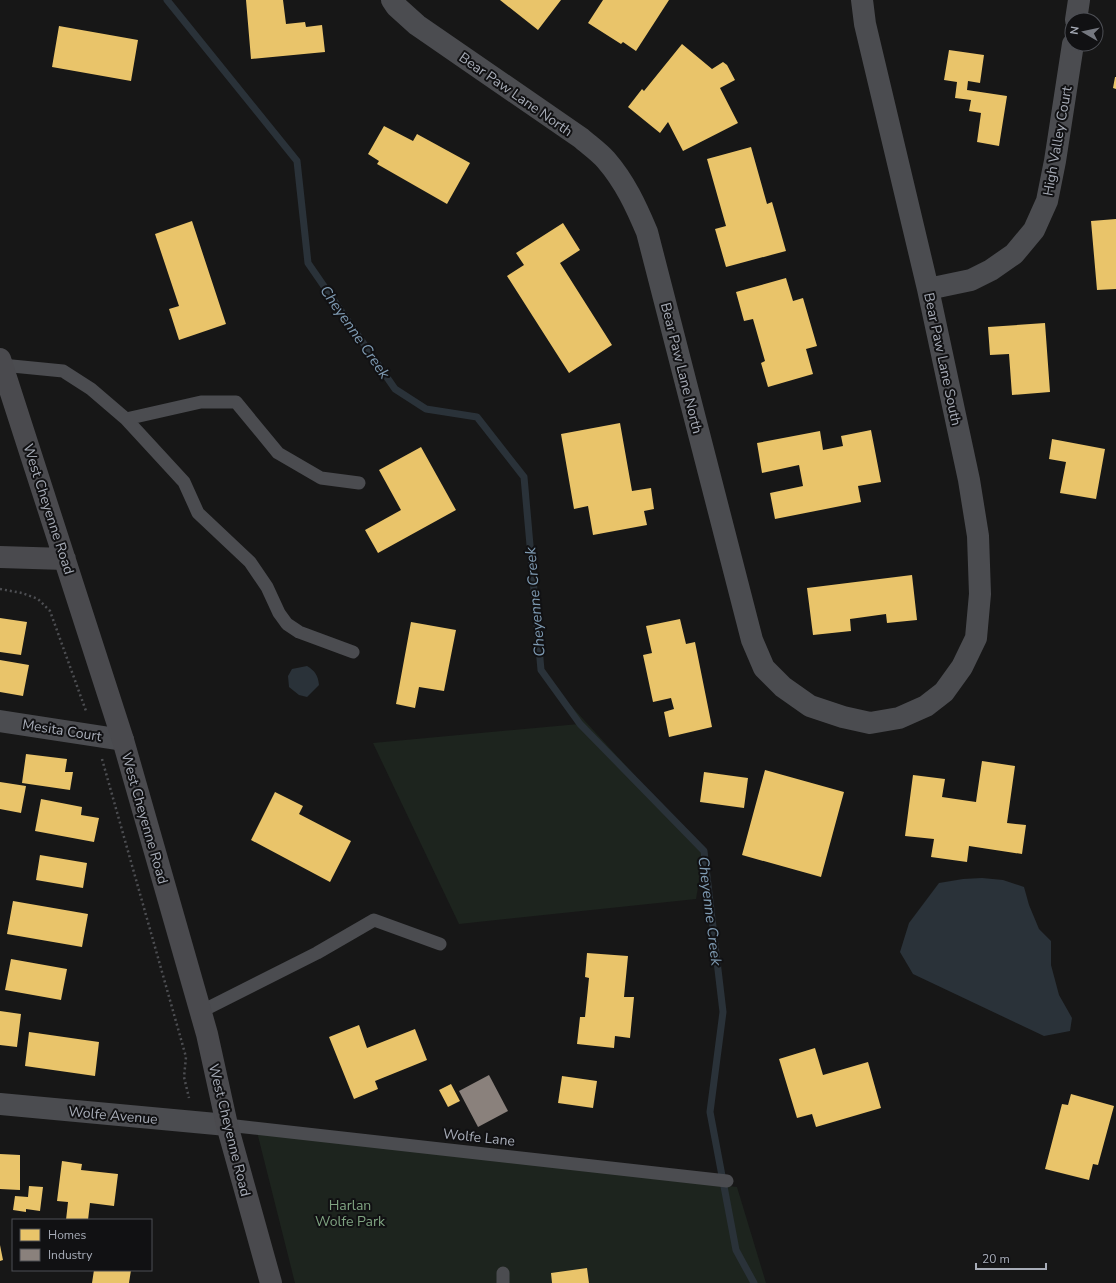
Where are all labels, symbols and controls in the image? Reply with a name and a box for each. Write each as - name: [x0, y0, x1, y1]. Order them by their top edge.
- north arrow: [1064, 12, 1104, 52]
- text: N: [1067, 25, 1083, 36]
- street label: Bear Paw Lane North: [455, 48, 576, 141]
- street label: High Valley Court: [1038, 85, 1077, 197]
- water label: Cheyenne Creek: [315, 281, 395, 383]
- street label: Bear Paw Lane South: [919, 291, 966, 427]
- street label: Bear Paw Lane North: [656, 301, 707, 436]
- street label: West Cheyenne Road: [18, 442, 79, 577]
- water label: Cheyenne Creek: [520, 546, 550, 658]
- street label: Mesita Court: [21, 715, 103, 746]
- street label: West Cheyenne Road: [117, 750, 172, 886]
- water label: Cheyenne Creek: [693, 855, 727, 967]
- street label: West Cheyenne Road: [204, 1062, 255, 1198]
- street label: Wolfe Avenue: [68, 1102, 158, 1129]
- street label: Wolfe Lane: [442, 1124, 516, 1151]
- park label: Harlan Wolfe Park: [315, 1196, 386, 1231]
- legend: [12, 1219, 152, 1271]
- text: Homes: [48, 1227, 86, 1243]
- scale bar: [976, 1245, 1046, 1271]
- text: Industry: [48, 1247, 93, 1263]
- text: 20 m: [982, 1251, 1010, 1267]

